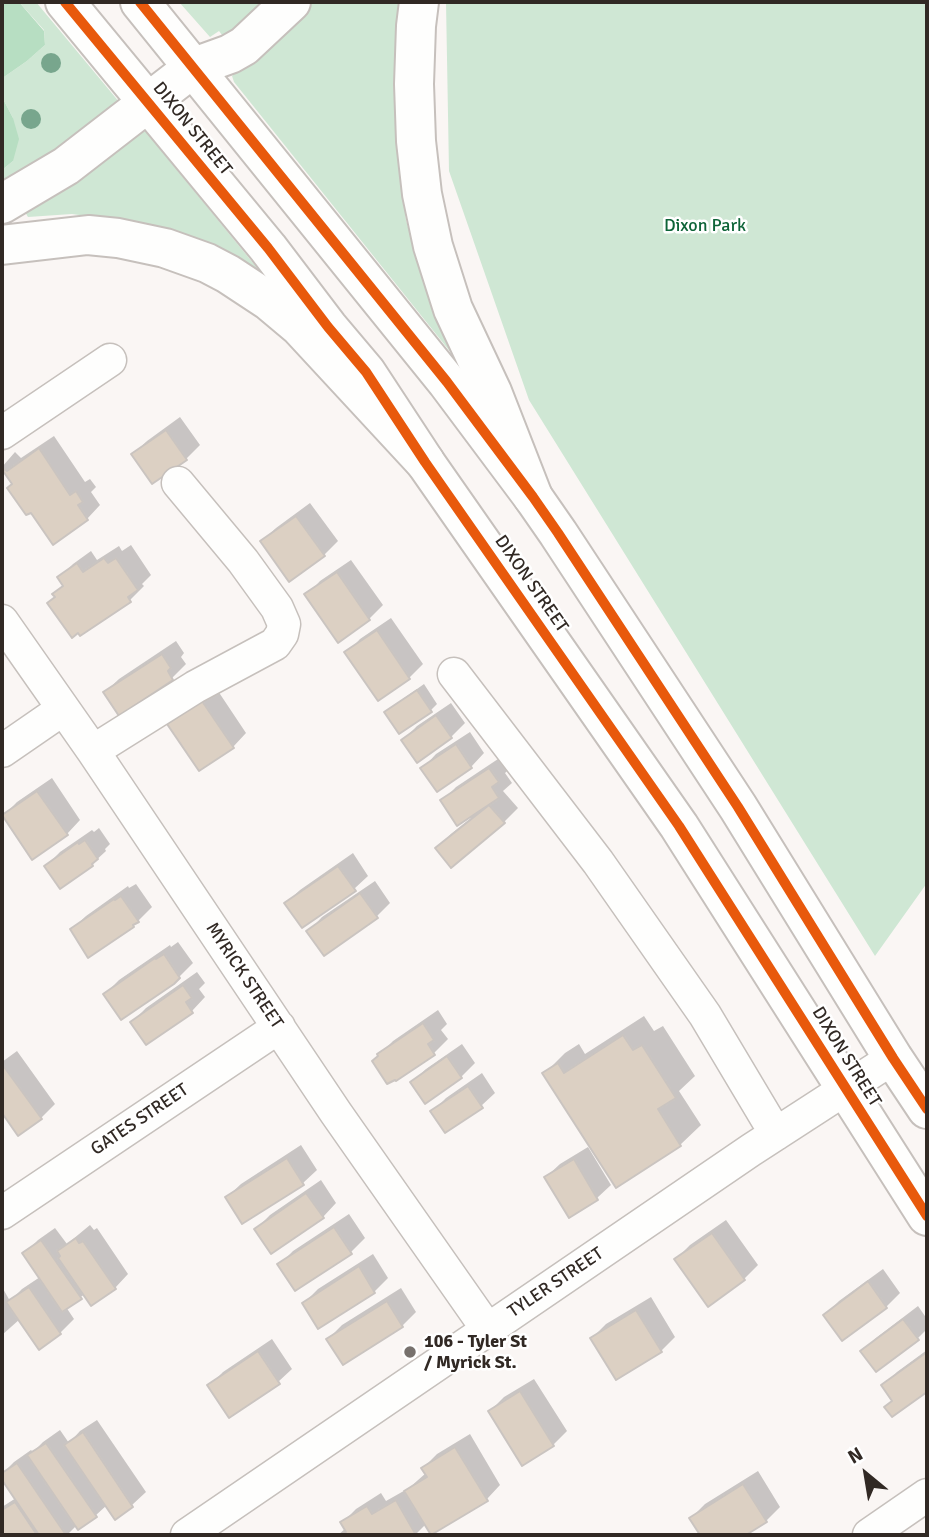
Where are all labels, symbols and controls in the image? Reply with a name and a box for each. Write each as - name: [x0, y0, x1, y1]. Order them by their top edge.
- street label: DIXON STREET: [148, 78, 236, 180]
- park label: Dixon Park: [664, 215, 746, 237]
- street label: DIXON STREET: [490, 531, 572, 637]
- street label: MYRICK STREET: [201, 919, 287, 1033]
- street label: DIXON STREET: [807, 1003, 885, 1111]
- street label: GATES STREET: [87, 1079, 193, 1161]
- street label: TYLER STREET: [504, 1243, 608, 1323]
- place label: 106 - Tyler St / Myrick St.: [424, 1331, 527, 1374]
- marker: 106 - Tyler St / Myrick St.: [402, 1344, 418, 1360]
- north arrow: [831, 1439, 901, 1509]
- text: N: [844, 1442, 867, 1470]

